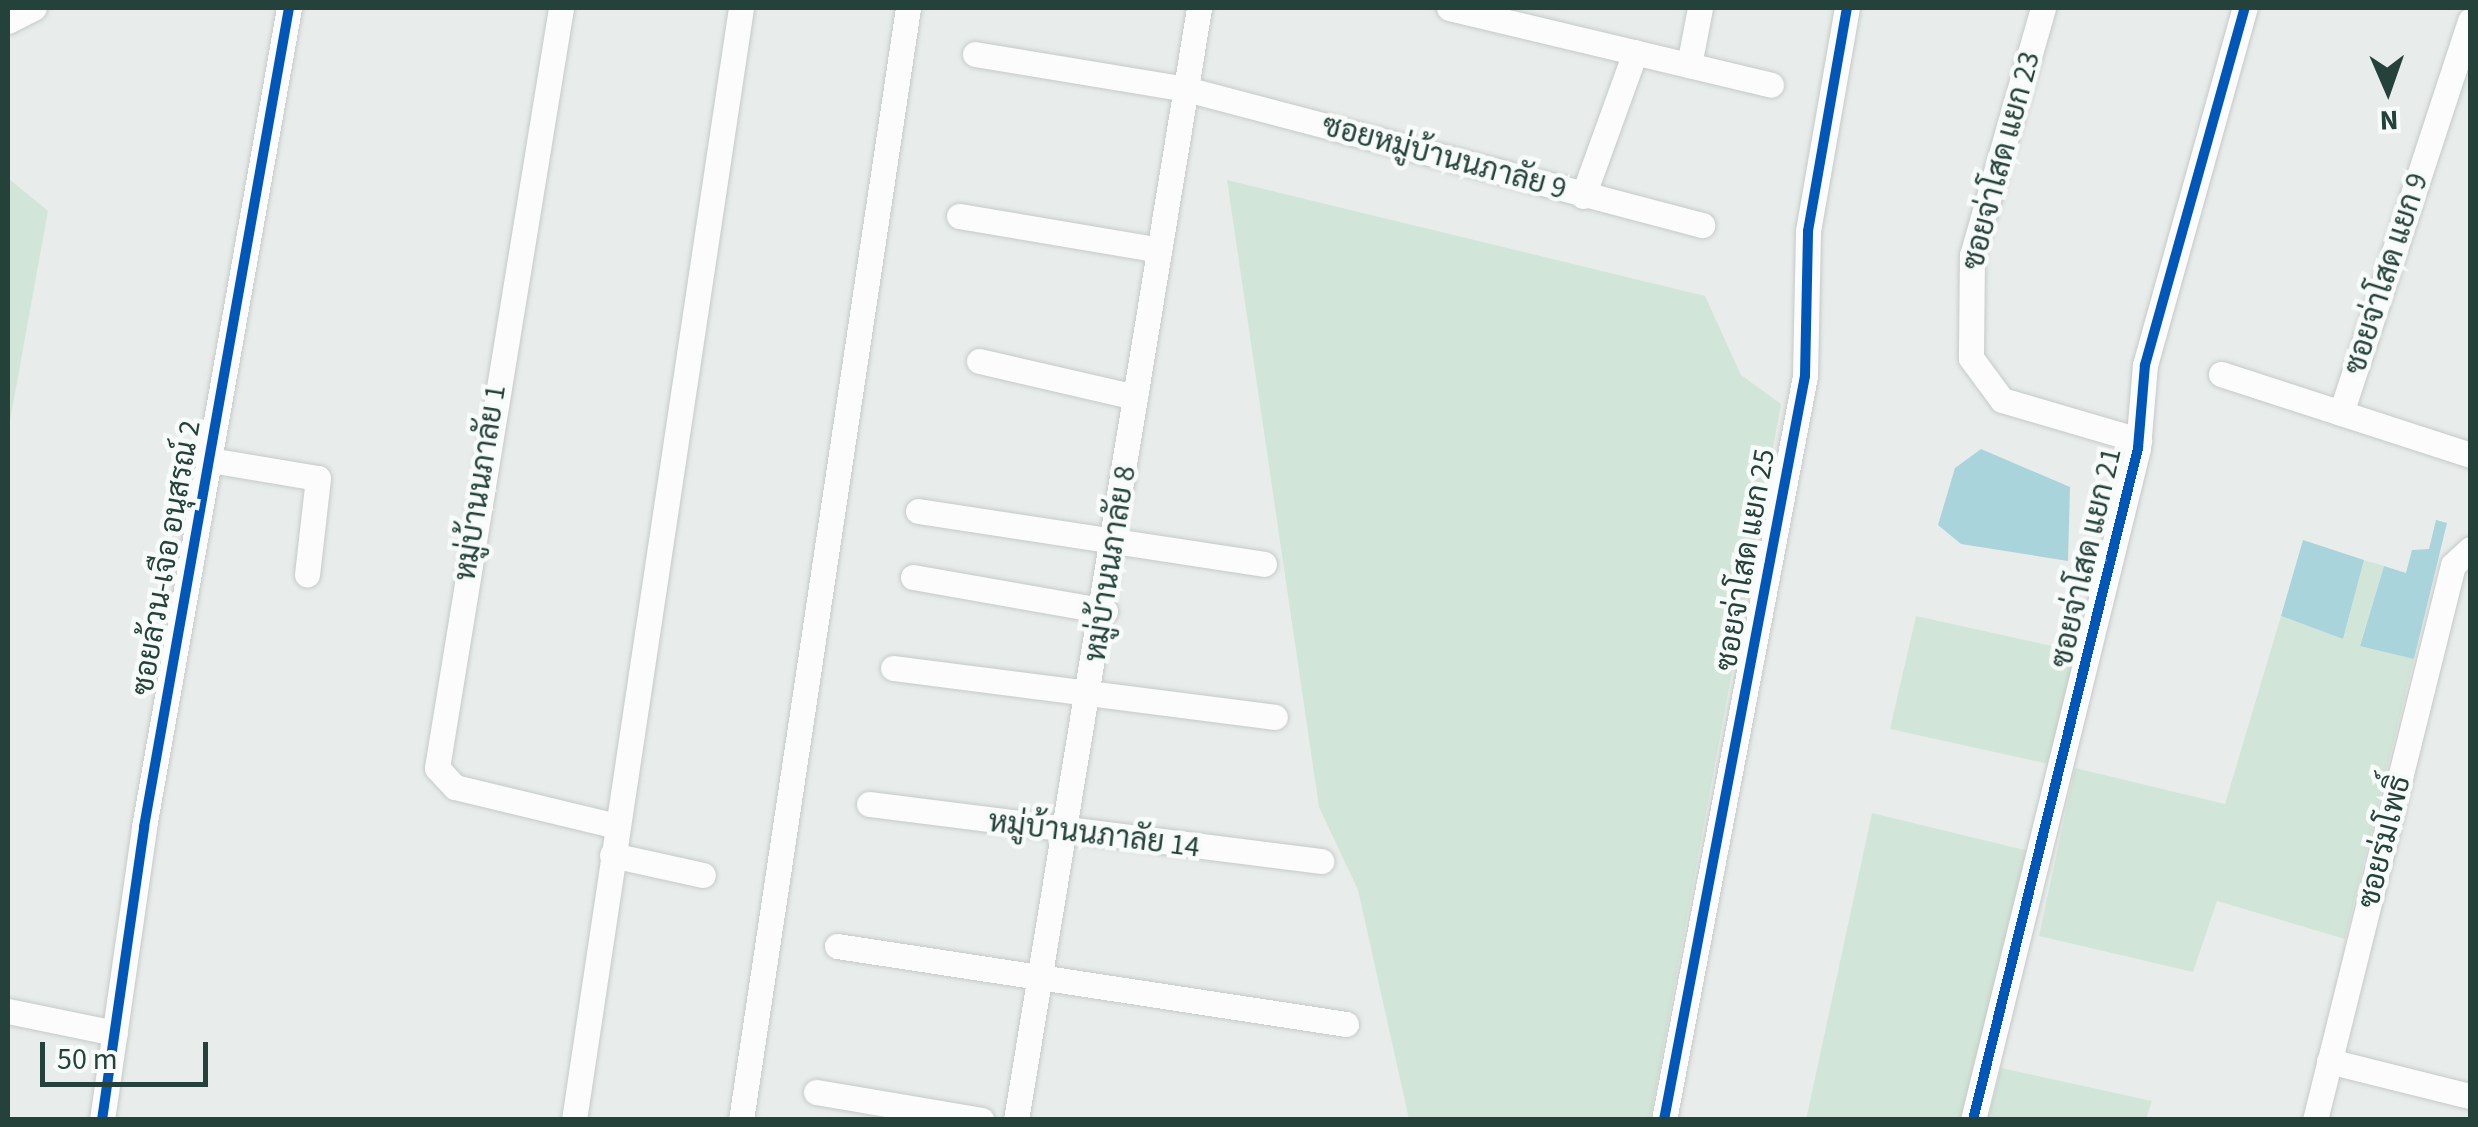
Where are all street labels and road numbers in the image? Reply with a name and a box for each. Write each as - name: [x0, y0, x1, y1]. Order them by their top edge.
- street label: ซอยจ่าโสด แยก 23: [1956, 48, 2048, 274]
- street label: ซอยหมู่บ้านนภาลัย 9: [1318, 108, 1570, 208]
- street label: ซอยจ่าโสด แยก 9: [2337, 169, 2437, 379]
- street label: หมู่บ้านนภาลัย 1: [448, 382, 514, 584]
- street label: ซอยล้วน-เจือ อนุสรณ์ 2: [125, 418, 209, 698]
- street label: ซอยจ่าโสด แยก 21: [2044, 445, 2130, 671]
- street label: ซอยจ่าโสด แยก 25: [1709, 446, 1783, 674]
- street label: หมู่บ้านนภาลัย 8: [1078, 463, 1144, 665]
- street label: ซอยร่มโพธิ์: [2351, 772, 2419, 912]
- street label: หมู่บ้านนภาลัย 14: [986, 804, 1202, 866]

